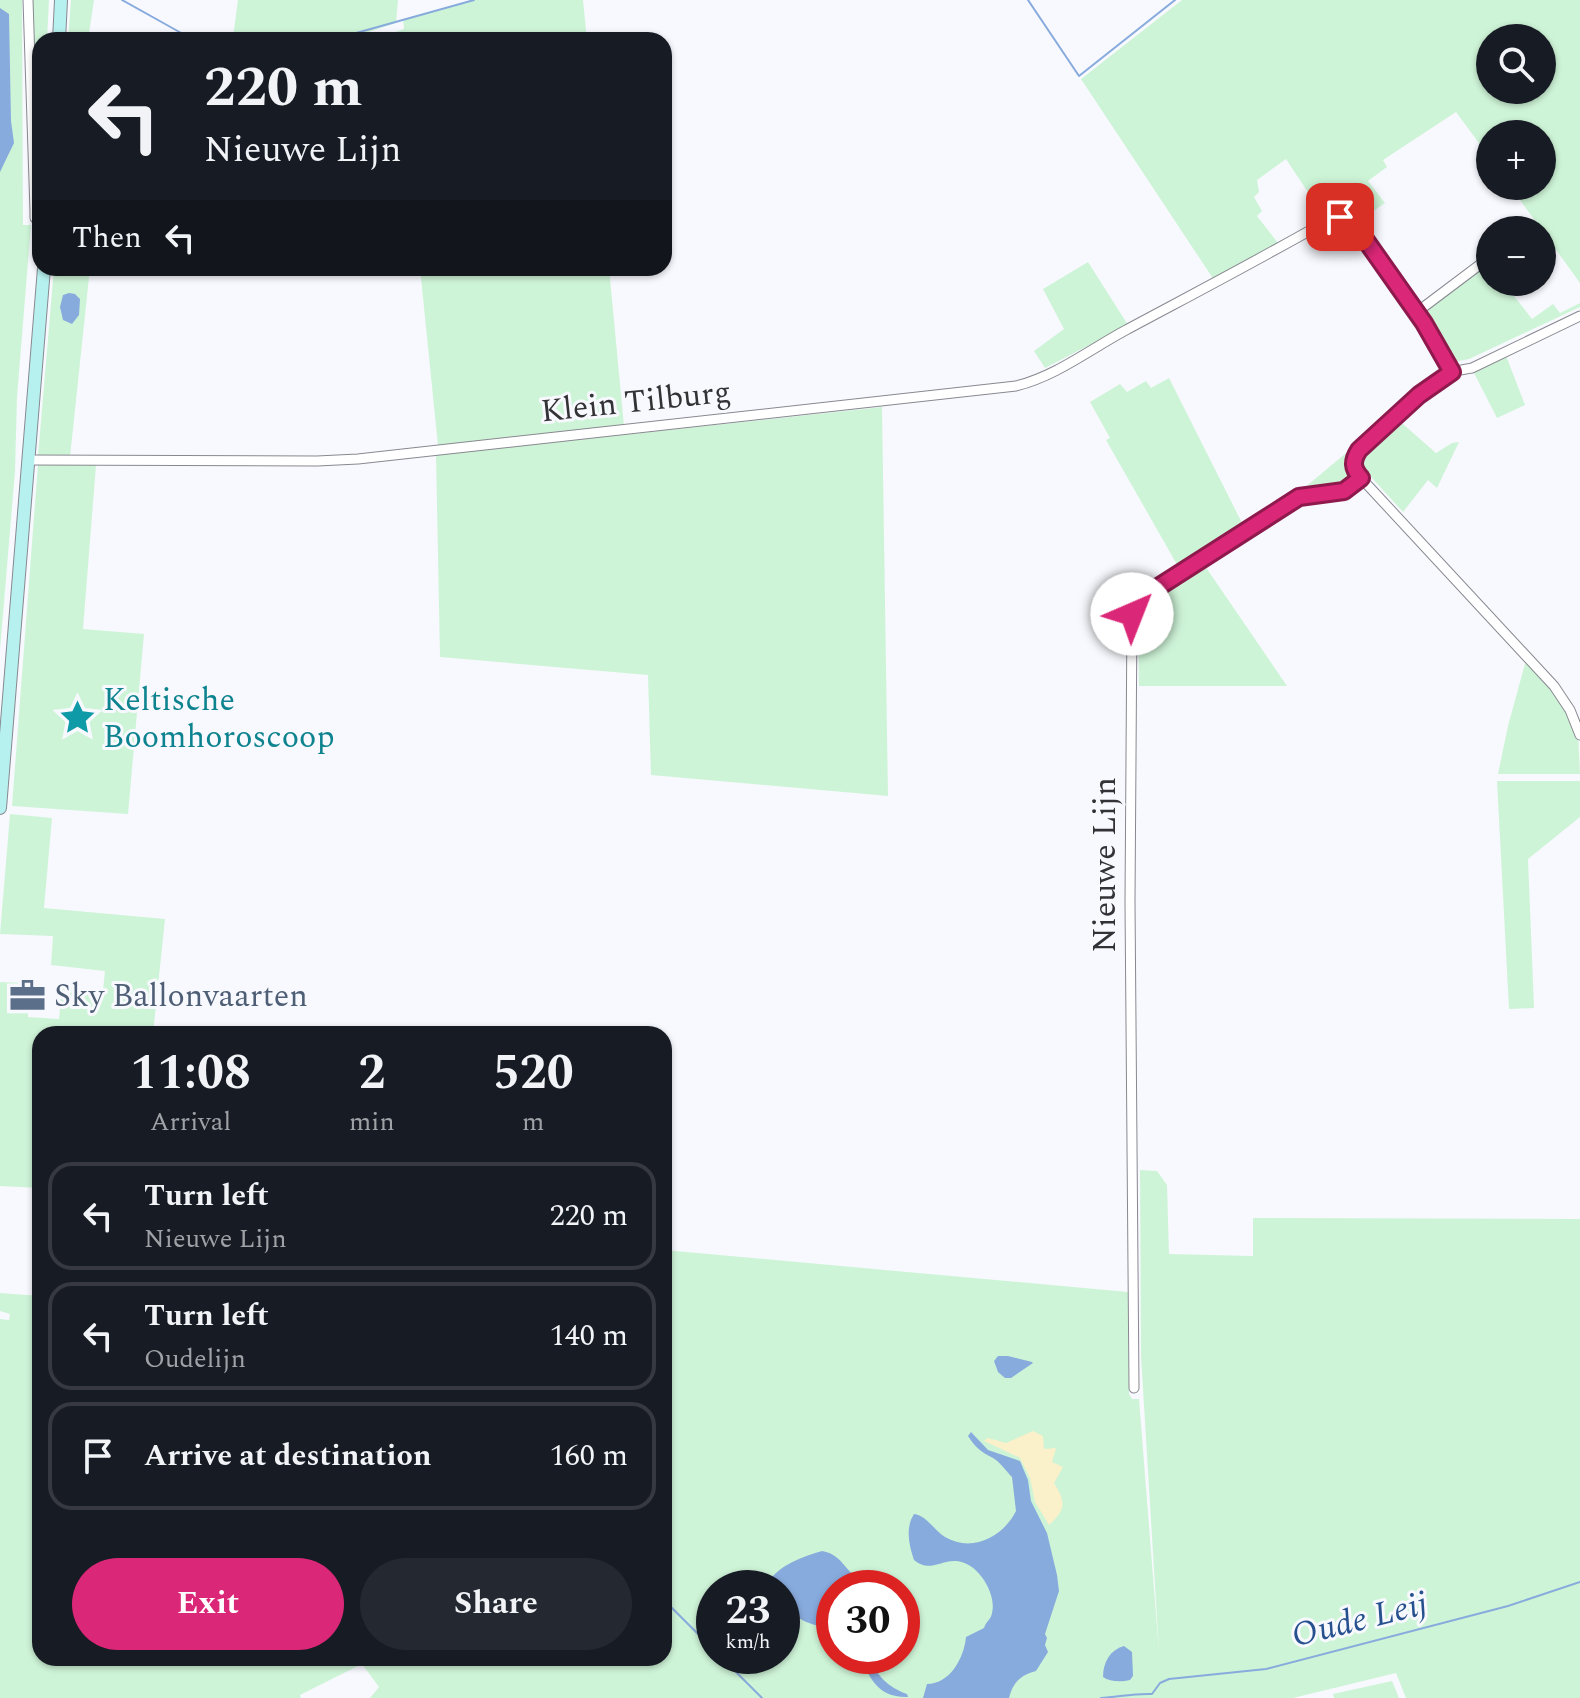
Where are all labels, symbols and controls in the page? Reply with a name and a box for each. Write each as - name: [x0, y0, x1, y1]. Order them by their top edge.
- map controls: [1476, 24, 1556, 296]
- button: search: [1476, 24, 1556, 104]
- text: 220 m: [204, 46, 363, 131]
- icon: left: [72, 64, 176, 168]
- button: +: [1476, 120, 1556, 200]
- text: Nieuwe Lijn: [204, 123, 401, 178]
- pin: [1306, 183, 1374, 251]
- icon: arrive: [1318, 195, 1362, 239]
- text: Then: [72, 215, 142, 261]
- icon: left: [158, 216, 202, 260]
- button: −: [1476, 216, 1556, 296]
- street label: Klein Tilburg: [538, 368, 734, 436]
- position arrow: [1090, 572, 1174, 656]
- place label: Keltische Boomhoroscoop: [103, 676, 335, 762]
- place icon: Keltische Boomhoroscoop: [58, 699, 96, 737]
- street label: Nieuwe Lijn: [1081, 777, 1130, 953]
- place label: Sky Ballonvaarten: [54, 972, 308, 1021]
- office icon: Sky Ballonvaarten: [9, 977, 47, 1015]
- text: 11:08: [130, 1037, 251, 1110]
- text: 2: [358, 1037, 385, 1110]
- text: 520: [493, 1037, 574, 1110]
- text: Arrival: [150, 1102, 231, 1142]
- text: min: [349, 1102, 395, 1142]
- text: m: [522, 1102, 544, 1142]
- text: Turn left: [144, 1173, 269, 1219]
- text: 220 m: [550, 1193, 628, 1239]
- icon: left: [76, 1194, 120, 1238]
- text: Nieuwe Lijn: [144, 1219, 287, 1259]
- text: Turn left: [144, 1293, 269, 1339]
- text: 140 m: [550, 1313, 628, 1359]
- icon: left: [76, 1314, 120, 1358]
- text: Oudelijn: [144, 1339, 246, 1379]
- text: Arrive at destination: [144, 1433, 431, 1479]
- text: 160 m: [550, 1433, 628, 1479]
- icon: arrive: [76, 1434, 120, 1478]
- button: Exit: [72, 1558, 344, 1650]
- button: Share: [360, 1558, 632, 1650]
- speed limit sign: 30: [816, 1570, 920, 1674]
- water label: Oude Leij: [1286, 1578, 1434, 1662]
- text: 23: [726, 1581, 770, 1642]
- text: km/h: [726, 1627, 771, 1657]

